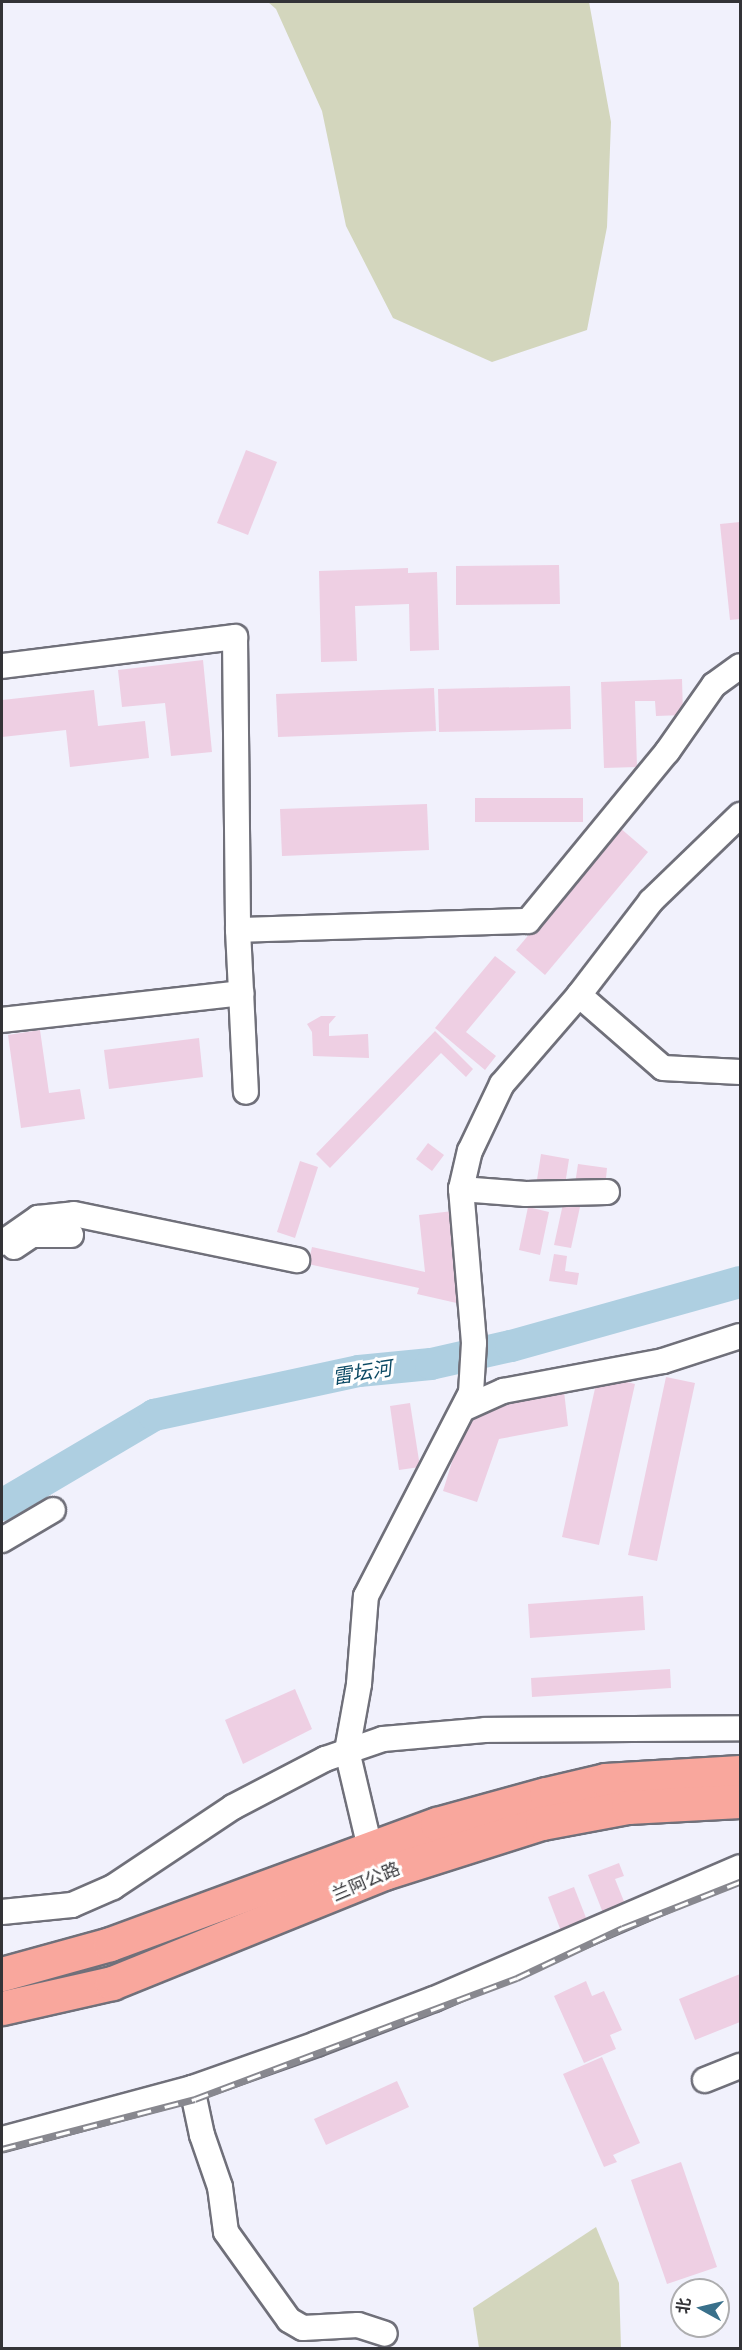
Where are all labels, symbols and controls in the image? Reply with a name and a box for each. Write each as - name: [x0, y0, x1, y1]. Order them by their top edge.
- water label: 雷坛河: [330, 1356, 394, 1390]
- street label: 兰阿公路: [329, 1858, 403, 1906]
- north arrow: [670, 2278, 730, 2338]
- text: 北: [673, 2296, 694, 2315]

